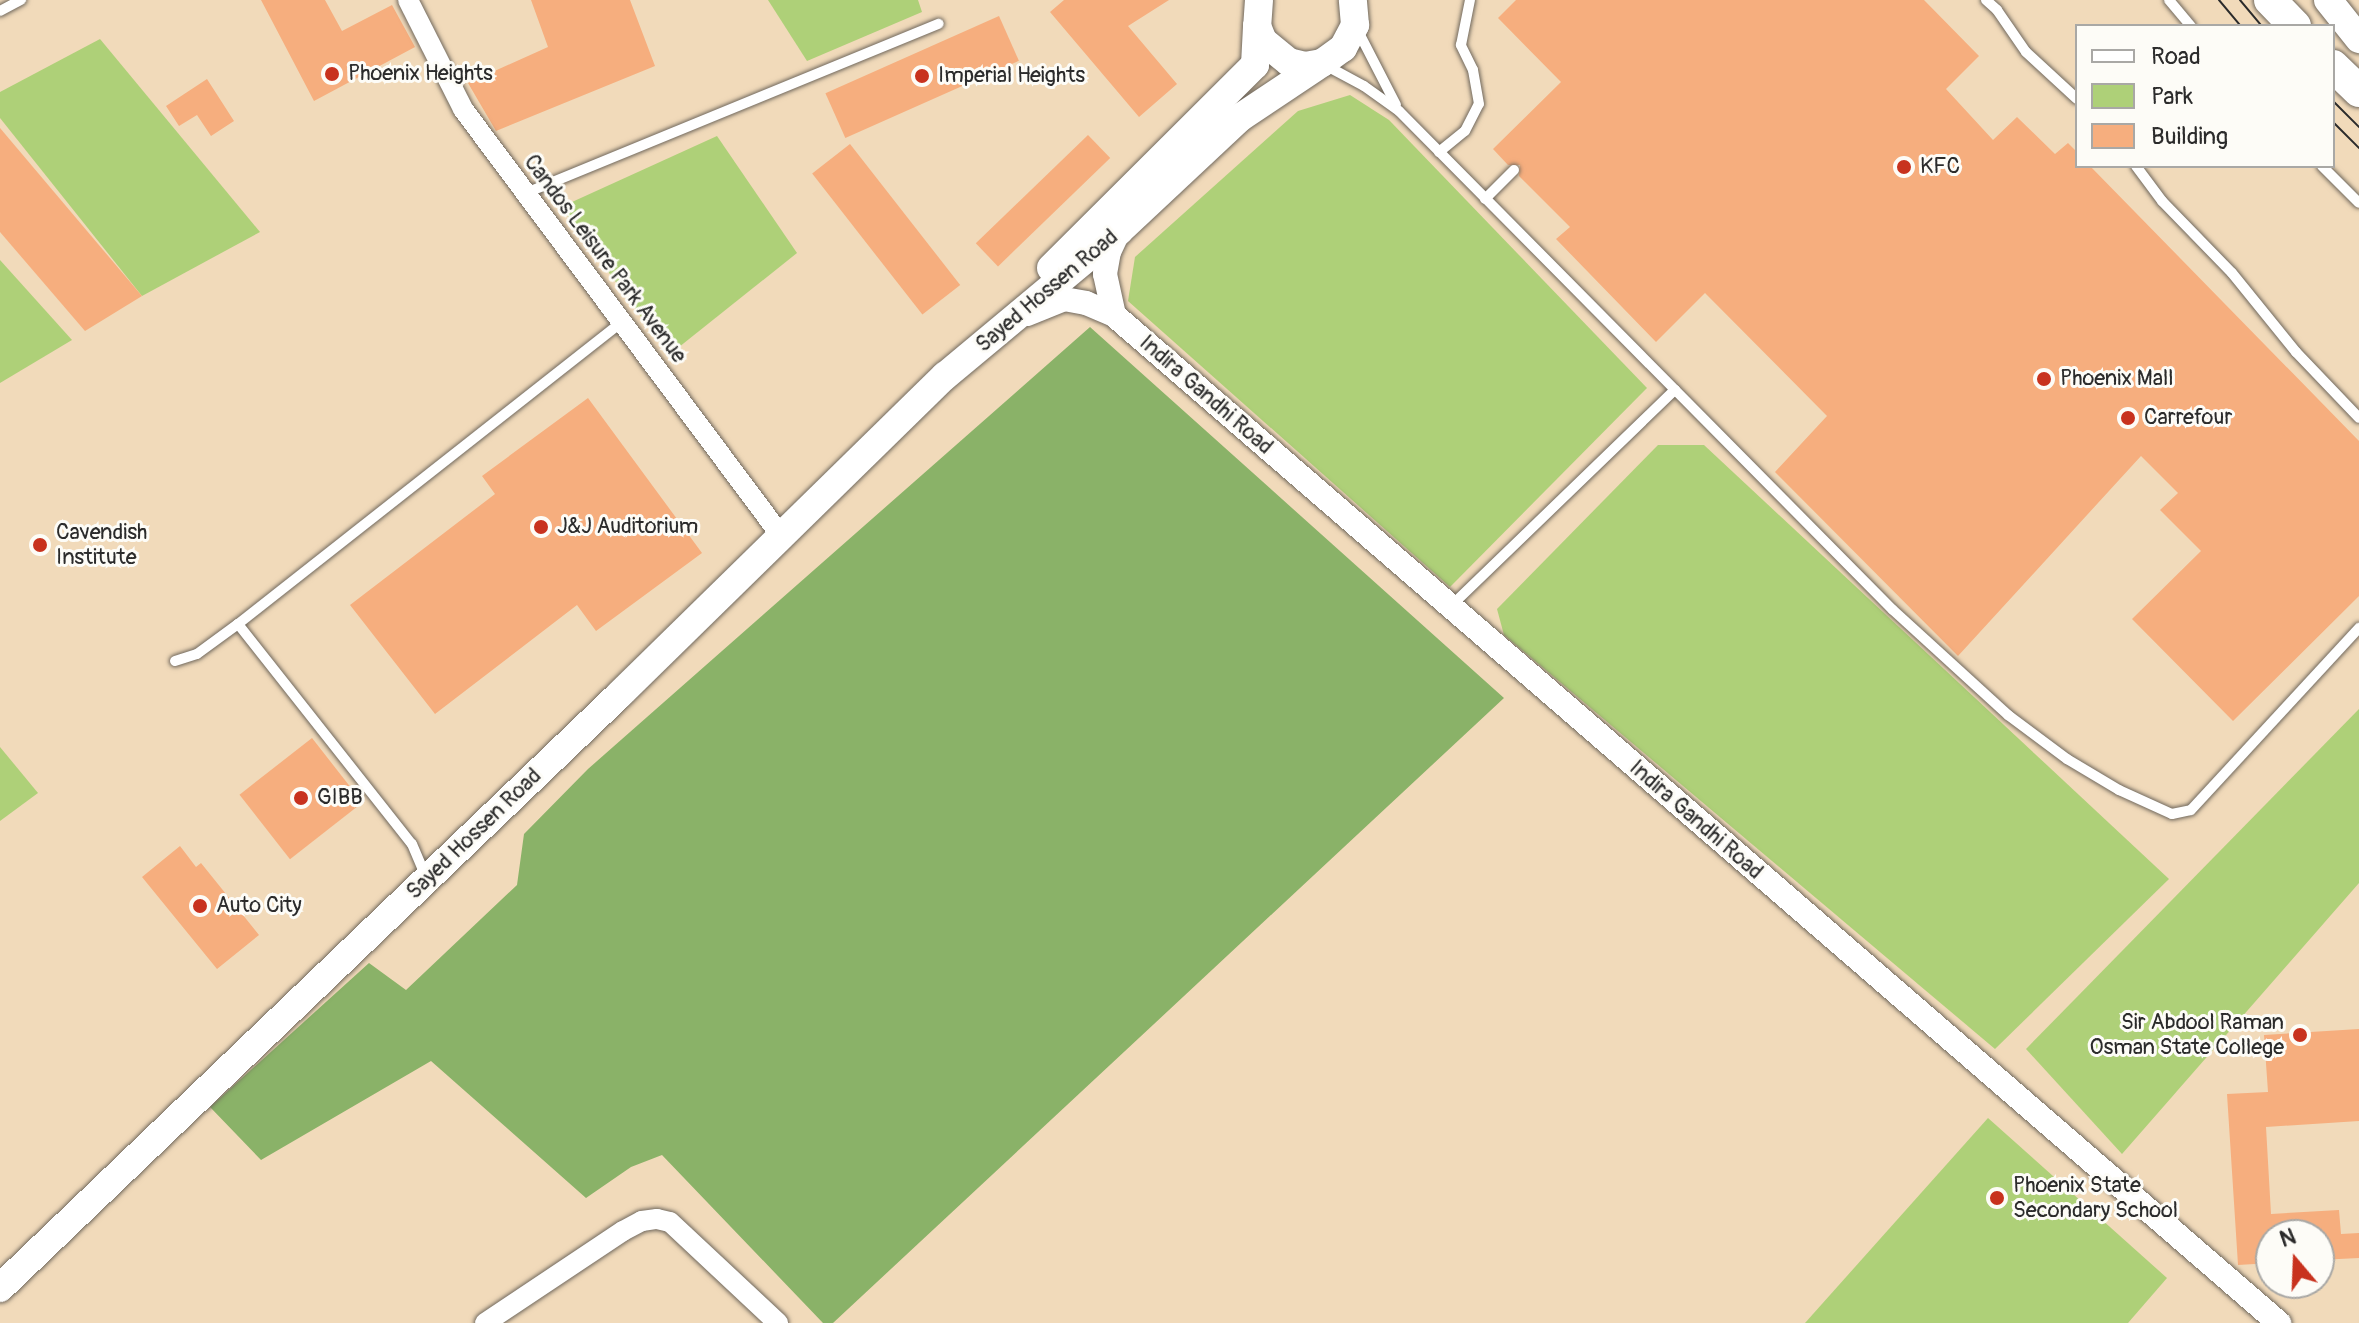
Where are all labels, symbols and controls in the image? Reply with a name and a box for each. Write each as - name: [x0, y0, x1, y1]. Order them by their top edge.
- legend: [2075, 24, 2335, 168]
- text: Road: [2151, 42, 2201, 71]
- place label: Phoenix Heights: [348, 61, 493, 87]
- place label: Imperial Heights: [938, 63, 1085, 89]
- marker: Phoenix Heights: [323, 65, 341, 83]
- marker: Imperial Heights: [913, 67, 931, 85]
- text: Park: [2151, 82, 2193, 111]
- text: Building: [2151, 122, 2228, 151]
- street label: Candos Leisure Park Avenue: [518, 150, 692, 368]
- place label: KFC: [1920, 154, 1960, 180]
- marker: KFC: [1895, 158, 1913, 176]
- street label: Sayed Hossen Road: [971, 224, 1123, 358]
- street label: Indira Gandhi Road: [1134, 330, 1278, 460]
- place label: Phoenix Mall: [2060, 366, 2173, 392]
- marker: Phoenix Mall: [2035, 370, 2053, 388]
- place label: Carrefour: [2144, 405, 2232, 431]
- marker: Carrefour: [2119, 409, 2137, 427]
- place label: J&J Auditorium: [557, 514, 698, 540]
- marker: J&J Auditorium: [532, 518, 550, 536]
- place label: Cavendish Institute: [56, 519, 147, 570]
- marker: Cavendish Institute: [31, 536, 49, 554]
- street label: Indira Gandhi Road: [1624, 755, 1768, 885]
- street label: Sayed Hossen Road: [401, 763, 547, 905]
- place label: GIBB: [317, 785, 363, 811]
- marker: GIBB: [292, 789, 310, 807]
- place label: Auto City: [216, 893, 302, 919]
- marker: Auto City: [191, 897, 209, 915]
- place label: Sir Abdool Raman Osman State College: [2089, 1009, 2284, 1060]
- marker: Sir Abdool Raman Osman State College: [2291, 1026, 2309, 1044]
- place label: Phoenix State Secondary School: [2013, 1172, 2178, 1224]
- marker: Phoenix State Secondary School: [1988, 1189, 2006, 1207]
- north arrow: [2255, 1219, 2335, 1299]
- text: N: [2276, 1223, 2299, 1254]

